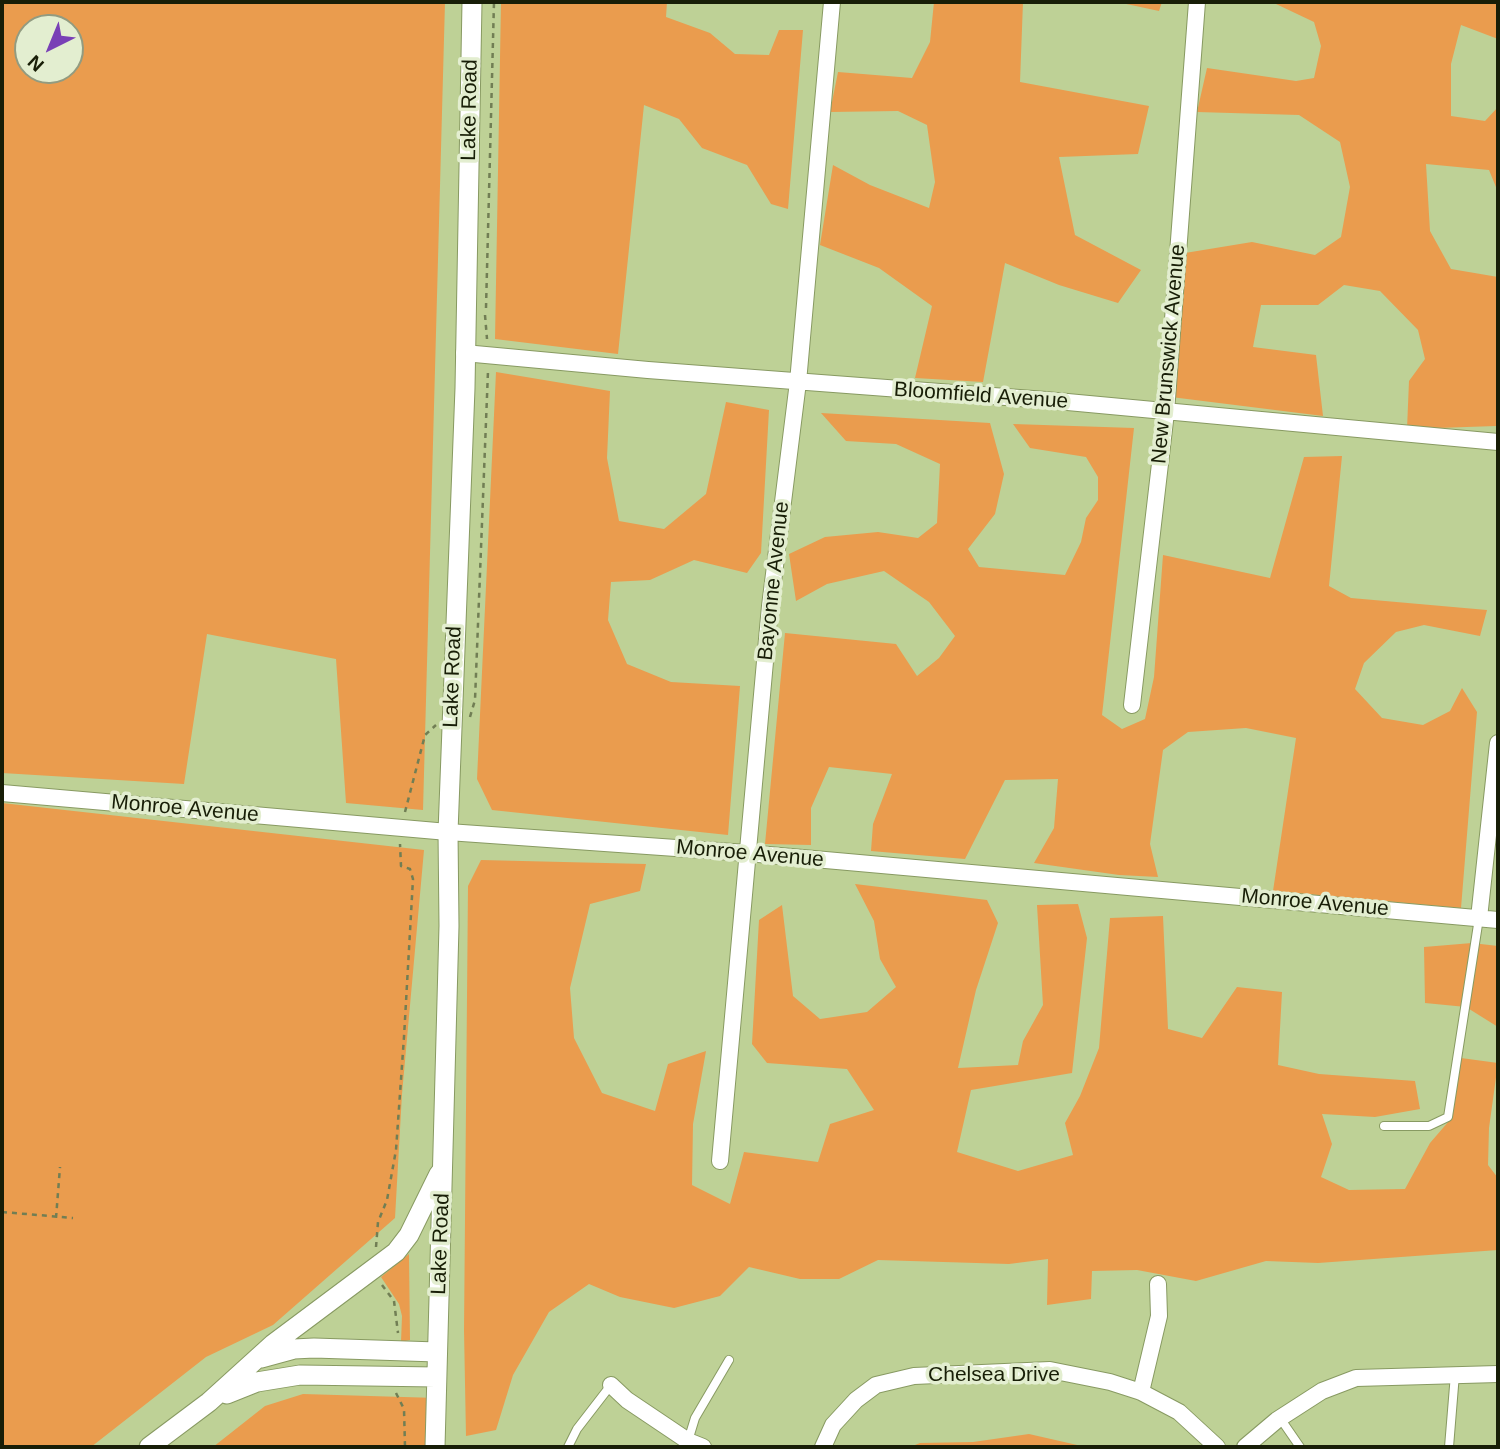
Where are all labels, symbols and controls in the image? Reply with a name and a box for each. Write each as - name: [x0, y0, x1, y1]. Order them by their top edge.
- north arrow: [14, 14, 84, 84]
- text: N: [24, 51, 48, 76]
- street label: Lake Road: [457, 59, 483, 161]
- street label: New Brunswick Avenue: [1147, 243, 1191, 465]
- street label: Bloomfield Avenue: [893, 377, 1069, 415]
- street label: Bayonne Avenue: [753, 500, 795, 662]
- street label: Lake Road: [439, 626, 467, 728]
- street label: Monroe Avenue: [110, 790, 260, 828]
- street label: Monroe Avenue: [675, 835, 825, 873]
- street label: Monroe Avenue: [1240, 884, 1390, 922]
- street label: Lake Road: [427, 1193, 455, 1295]
- street label: Chelsea Drive: [928, 1362, 1060, 1388]

